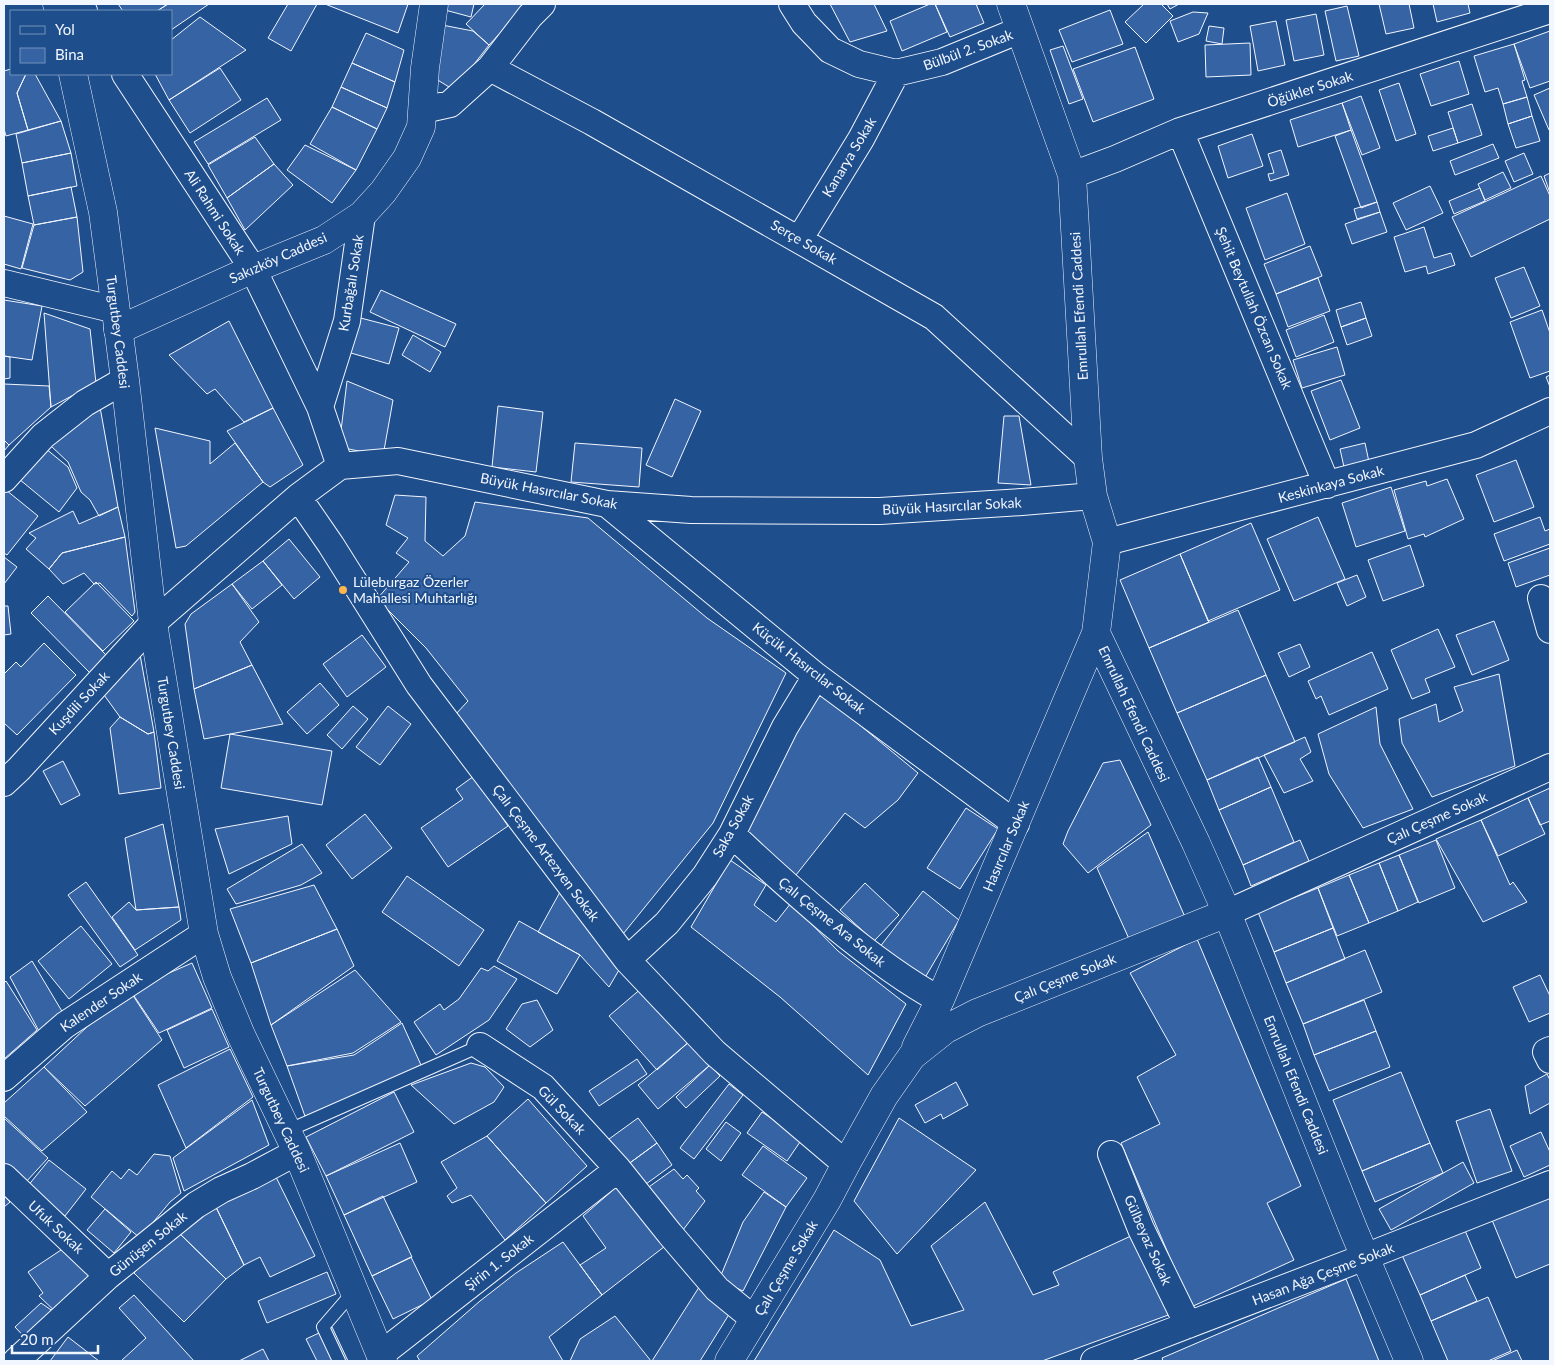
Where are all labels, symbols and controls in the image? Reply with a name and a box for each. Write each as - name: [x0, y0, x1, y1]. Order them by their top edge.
- legend: [10, 10, 172, 75]
- text: Yol: [55, 20, 75, 38]
- street label: Bülbül 2. Sokak: [921, 25, 1016, 74]
- text: Bina: [55, 45, 84, 63]
- street label: Öğükler Sokak: [1265, 66, 1356, 110]
- street label: Kanarya Sokak: [818, 113, 880, 200]
- street label: Ali Rahmi Sokak: [182, 166, 250, 258]
- street label: Serçe Sokak: [768, 216, 841, 268]
- street label: Şehit Beytullah Özcan Sokak: [1212, 224, 1297, 392]
- street label: Sakızköy Caddesi: [226, 228, 329, 287]
- street label: Emrullah Efendi Caddesi: [1066, 231, 1091, 381]
- street label: Kurbağalı Sokak: [334, 232, 367, 333]
- street label: Turgutbey Caddesi: [103, 274, 134, 390]
- street label: Keskinkaya Sokak: [1276, 461, 1386, 506]
- street label: Büyük Hasırcılar Sokak: [479, 469, 620, 512]
- street label: Büyük Hasırcılar Sokak: [882, 493, 1023, 518]
- place label: Lüleburgaz Özerler Mahallesi Muhtarlığı: [353, 573, 477, 606]
- marker: Lüleburgaz Özerler Mahallesi Muhtarlığı: [337, 584, 349, 596]
- street label: Küçük Hasırcılar Sokak: [749, 618, 870, 718]
- street label: Emrullah Efendi Caddesi: [1095, 643, 1174, 785]
- street label: Kuşdili Sokak: [45, 667, 113, 738]
- street label: Turgutbey Caddesi: [154, 675, 189, 791]
- street label: Çalı Çeşme Artezyen Sokak: [489, 781, 604, 925]
- street label: Çalı Çeşme Sokak: [1384, 787, 1491, 847]
- street label: Saka Sokak: [708, 791, 757, 860]
- street label: Hasırcılar Sokak: [979, 797, 1033, 894]
- street label: Çalı Çeşme Ara Sokak: [775, 873, 890, 971]
- street label: Çalı Çeşme Sokak: [1011, 949, 1119, 1006]
- street label: Kalender Sokak: [57, 967, 146, 1035]
- street label: Emrullah Efendi Caddesi: [1261, 1013, 1332, 1157]
- street label: Turgutbey Caddesi: [250, 1065, 313, 1175]
- street label: Gül Sokak: [535, 1082, 590, 1138]
- street label: Gülbeyaz Sokak: [1121, 1192, 1176, 1288]
- street label: Ufuk Sokak: [25, 1196, 88, 1257]
- street label: Günüşen Sokak: [105, 1207, 191, 1280]
- street label: Çalı Çeşme Sokak: [750, 1216, 821, 1319]
- street label: Şirin 1. Sokak: [461, 1229, 537, 1294]
- street label: Hasan Ağa Çeşme Sokak: [1250, 1238, 1397, 1308]
- scale bar: [12, 1322, 99, 1354]
- text: 20 m: [20, 1330, 54, 1348]

